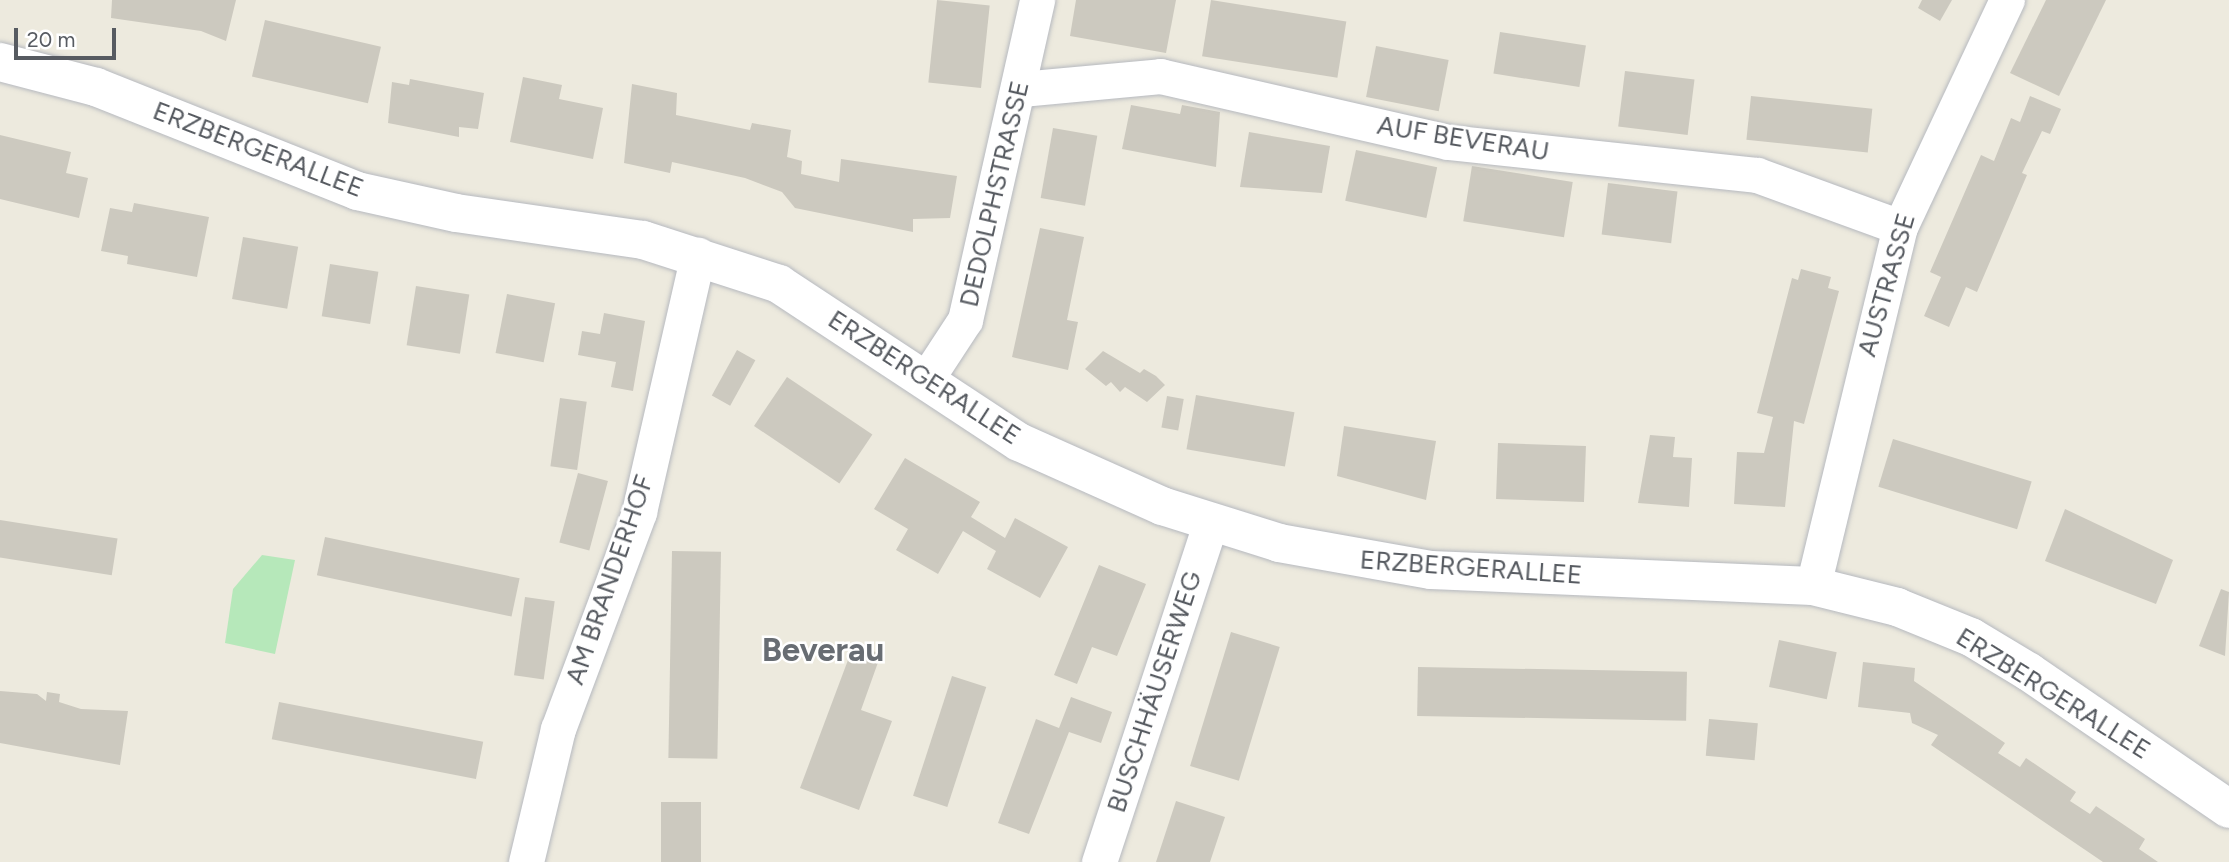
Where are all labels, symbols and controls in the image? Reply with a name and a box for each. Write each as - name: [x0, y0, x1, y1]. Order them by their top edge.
- scale bar: [18, 14, 119, 58]
- text: 20 m: [27, 27, 75, 52]
- street label: DEDOLPHSTRASSE: [954, 78, 1036, 310]
- street label: ERZBERGERALLEE: [148, 96, 368, 204]
- street label: AUF BEVERAU: [1375, 110, 1551, 168]
- street label: AUSTRASSE: [1852, 210, 1922, 360]
- street label: ERZBERGERALLEE: [822, 304, 1026, 452]
- street label: AM BRANDERHOF: [560, 471, 660, 689]
- street label: ERZBERGERALLEE: [1359, 545, 1583, 591]
- street label: BUSCHHÄUSERWEG: [1101, 567, 1209, 817]
- street label: ERZBERGERALLEE: [1950, 622, 2156, 766]
- district label: Beverau: [762, 630, 884, 670]

